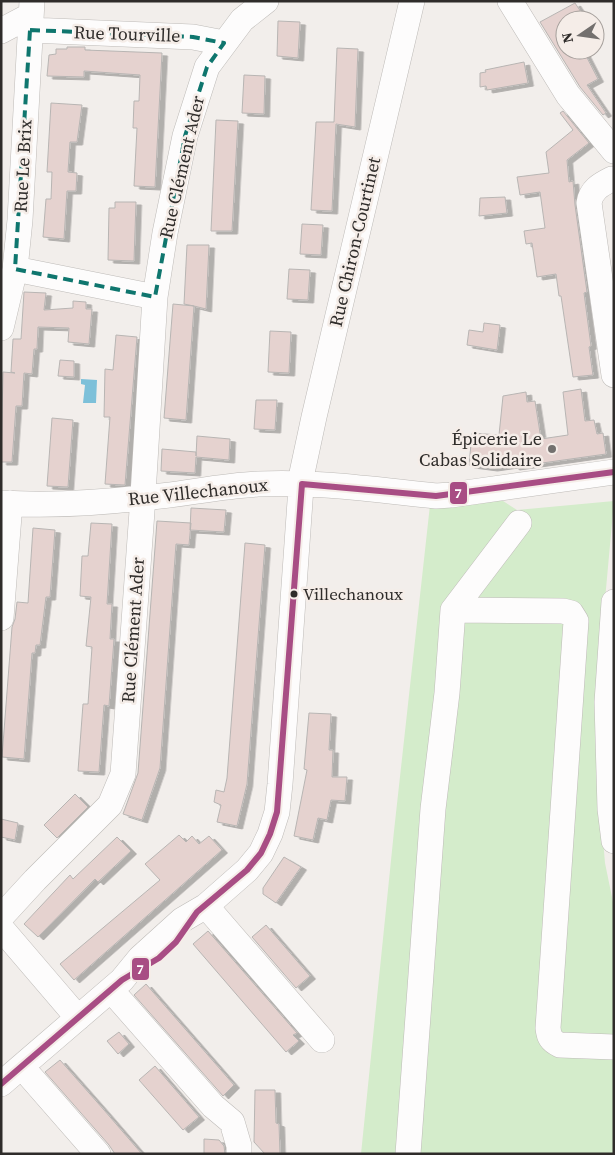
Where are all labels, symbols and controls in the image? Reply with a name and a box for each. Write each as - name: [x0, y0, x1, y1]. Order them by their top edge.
- north arrow: [555, 10, 605, 60]
- street label: Rue Tourville: [73, 19, 181, 48]
- text: N: [556, 31, 578, 45]
- street label: Rue Clément Ader: [153, 93, 210, 241]
- street label: Rue Le Brix: [8, 118, 37, 213]
- street label: Rue Chiron-Courtinet: [323, 154, 386, 329]
- place label: Épicerie Le Cabas Solidaire: [419, 426, 542, 472]
- marker: Épicerie Le Cabas Solidaire: [546, 443, 558, 455]
- street label: Rue Villechanoux: [127, 472, 270, 511]
- line badge: 7: [449, 481, 468, 505]
- text: 7: [454, 483, 462, 503]
- street label: Rue Clément Ader: [115, 556, 150, 704]
- place label: Villechanoux: [303, 582, 403, 606]
- marker: Villechanoux: [289, 589, 299, 599]
- line badge: 7: [131, 957, 150, 981]
- text: 7: [136, 959, 144, 979]

